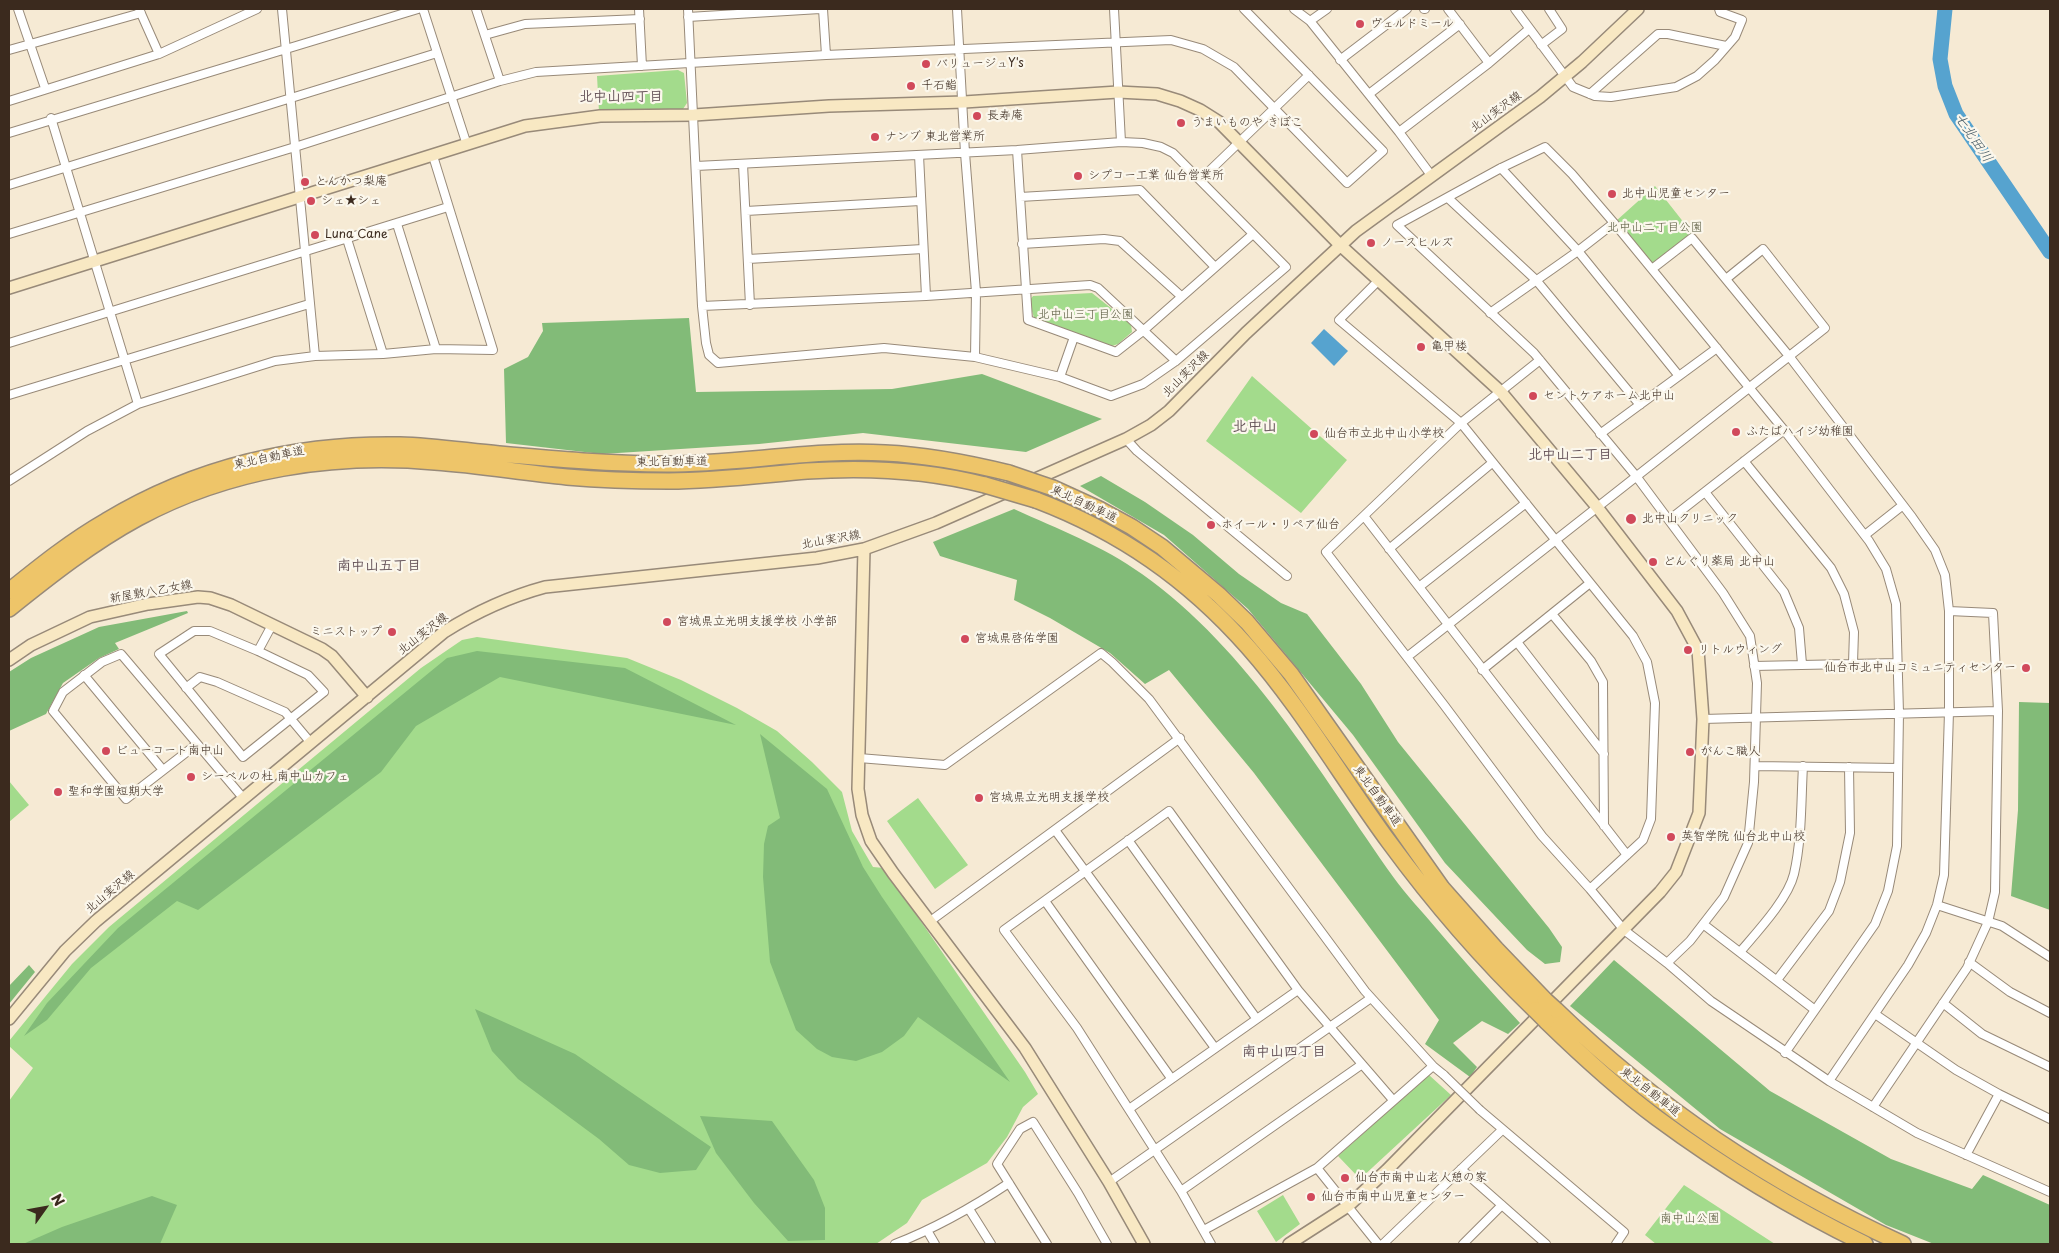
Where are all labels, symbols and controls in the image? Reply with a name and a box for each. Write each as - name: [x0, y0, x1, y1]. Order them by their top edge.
- place label: ヴェルドミール: [1370, 17, 1454, 31]
- marker: ヴェルドミール: [1354, 18, 1366, 30]
- place label: バリュージュY's: [936, 57, 1024, 71]
- marker: バリュージュY's: [920, 58, 932, 70]
- place label: 千石鮨: [921, 79, 957, 93]
- marker: 千石鮨: [905, 80, 917, 92]
- district label: 北中山四丁目: [579, 89, 663, 105]
- street label: 北山実沢線: [1467, 89, 1525, 135]
- place label: 長寿庵: [987, 109, 1023, 123]
- marker: 長寿庵: [971, 110, 983, 122]
- water label: 七北田川: [1950, 110, 1996, 166]
- place label: うまいものや きぼこ: [1191, 116, 1303, 130]
- marker: うまいものや きぼこ: [1175, 117, 1187, 129]
- place label: ナンブ 東北営業所: [885, 130, 985, 144]
- marker: ナンブ 東北営業所: [869, 131, 881, 143]
- place label: シプコー工業 仙台営業所: [1088, 169, 1224, 183]
- marker: シプコー工業 仙台営業所: [1072, 170, 1084, 182]
- place label: とんかつ梨庵: [315, 175, 387, 189]
- marker: とんかつ梨庵: [299, 176, 311, 188]
- place label: 北中山児童センター: [1622, 187, 1730, 201]
- marker: 北中山児童センター: [1606, 188, 1618, 200]
- place label: シェ★シェ: [321, 194, 381, 208]
- marker: シェ★シェ: [305, 195, 317, 207]
- park label: 北中山二丁目公園: [1607, 221, 1703, 235]
- place label: Luna Cane: [325, 228, 388, 242]
- marker: Luna Cane: [309, 229, 321, 241]
- place label: ノースヒルズ: [1381, 236, 1453, 250]
- marker: ノースヒルズ: [1365, 237, 1377, 249]
- park label: 北中山三丁目公園: [1038, 308, 1134, 322]
- place label: 亀甲楼: [1431, 340, 1467, 354]
- marker: 亀甲楼: [1415, 341, 1427, 353]
- street label: 北山実沢線: [1160, 348, 1212, 400]
- place label: セントケアホーム北中山: [1543, 389, 1675, 403]
- marker: セントケアホーム北中山: [1527, 390, 1539, 402]
- district label: 北中山: [1233, 418, 1277, 436]
- place label: ふたばハイジ幼稚園: [1746, 425, 1854, 439]
- marker: ふたばハイジ幼稚園: [1730, 426, 1742, 438]
- place label: 仙台市立北中山小学校: [1324, 427, 1444, 441]
- marker: 仙台市立北中山小学校: [1308, 428, 1320, 440]
- street label: 東北自動車道: [232, 443, 306, 473]
- district label: 北中山二丁目: [1528, 447, 1612, 463]
- street label: 東北自動車道: [636, 454, 708, 470]
- street label: 東北自動車道: [1048, 482, 1120, 526]
- marker: 北中山クリニック: [1624, 512, 1638, 526]
- place label: 北中山クリニック: [1642, 512, 1738, 526]
- place label: ホイール・リペア仙台: [1221, 518, 1340, 532]
- marker: ホイール・リペア仙台: [1205, 519, 1217, 531]
- street label: 北山実沢線: [800, 528, 862, 552]
- place label: どんぐり薬局 北中山: [1663, 555, 1775, 569]
- marker: どんぐり薬局 北中山: [1647, 556, 1659, 568]
- district label: 南中山五丁目: [337, 558, 421, 574]
- street label: 新屋敷八乙女線: [108, 578, 194, 606]
- street label: 北山実沢線: [395, 610, 451, 658]
- place label: 宮城県立光明支援学校 小学部: [677, 615, 837, 629]
- marker: 宮城県立光明支援学校 小学部: [661, 616, 673, 628]
- place label: ミニストップ: [310, 625, 382, 639]
- marker: ミニストップ: [386, 626, 398, 638]
- place label: 宮城県啓佑学園: [975, 632, 1059, 646]
- marker: 宮城県啓佑学園: [959, 633, 971, 645]
- place label: リトルウィング: [1698, 643, 1782, 657]
- marker: リトルウィング: [1682, 644, 1694, 656]
- place label: 仙台市北中山コミュニティセンター: [1824, 661, 2016, 675]
- marker: 仙台市北中山コミュニティセンター: [2020, 662, 2032, 674]
- place label: ビューコート南中山: [116, 744, 224, 758]
- marker: ビューコート南中山: [100, 745, 112, 757]
- place label: がんこ職人: [1700, 745, 1760, 759]
- marker: がんこ職人: [1684, 746, 1696, 758]
- street label: 東北自動車道: [1350, 763, 1404, 829]
- place label: シーベルの杜 南中山カフェ: [201, 770, 349, 784]
- marker: シーベルの杜 南中山カフェ: [185, 771, 197, 783]
- place label: 聖和学園短期大学: [68, 785, 164, 799]
- marker: 聖和学園短期大学: [52, 786, 64, 798]
- place label: 宮城県立光明支援学校: [989, 791, 1109, 805]
- marker: 宮城県立光明支援学校: [973, 792, 985, 804]
- place label: 英智学院 仙台北中山校: [1681, 830, 1805, 844]
- marker: 英智学院 仙台北中山校: [1665, 831, 1677, 843]
- street label: 北山実沢線: [82, 867, 138, 917]
- district label: 南中山四丁目: [1242, 1044, 1326, 1060]
- street label: 東北自動車道: [1617, 1064, 1683, 1120]
- place label: 仙台市南中山老人憩の家: [1355, 1171, 1487, 1185]
- marker: 仙台市南中山老人憩の家: [1339, 1172, 1351, 1184]
- north arrow: [20, 1183, 70, 1233]
- text: N: [46, 1190, 70, 1210]
- place label: 仙台市南中山児童センター: [1321, 1190, 1465, 1204]
- marker: 仙台市南中山児童センター: [1305, 1191, 1317, 1203]
- park label: 南中山公園: [1660, 1212, 1720, 1226]

